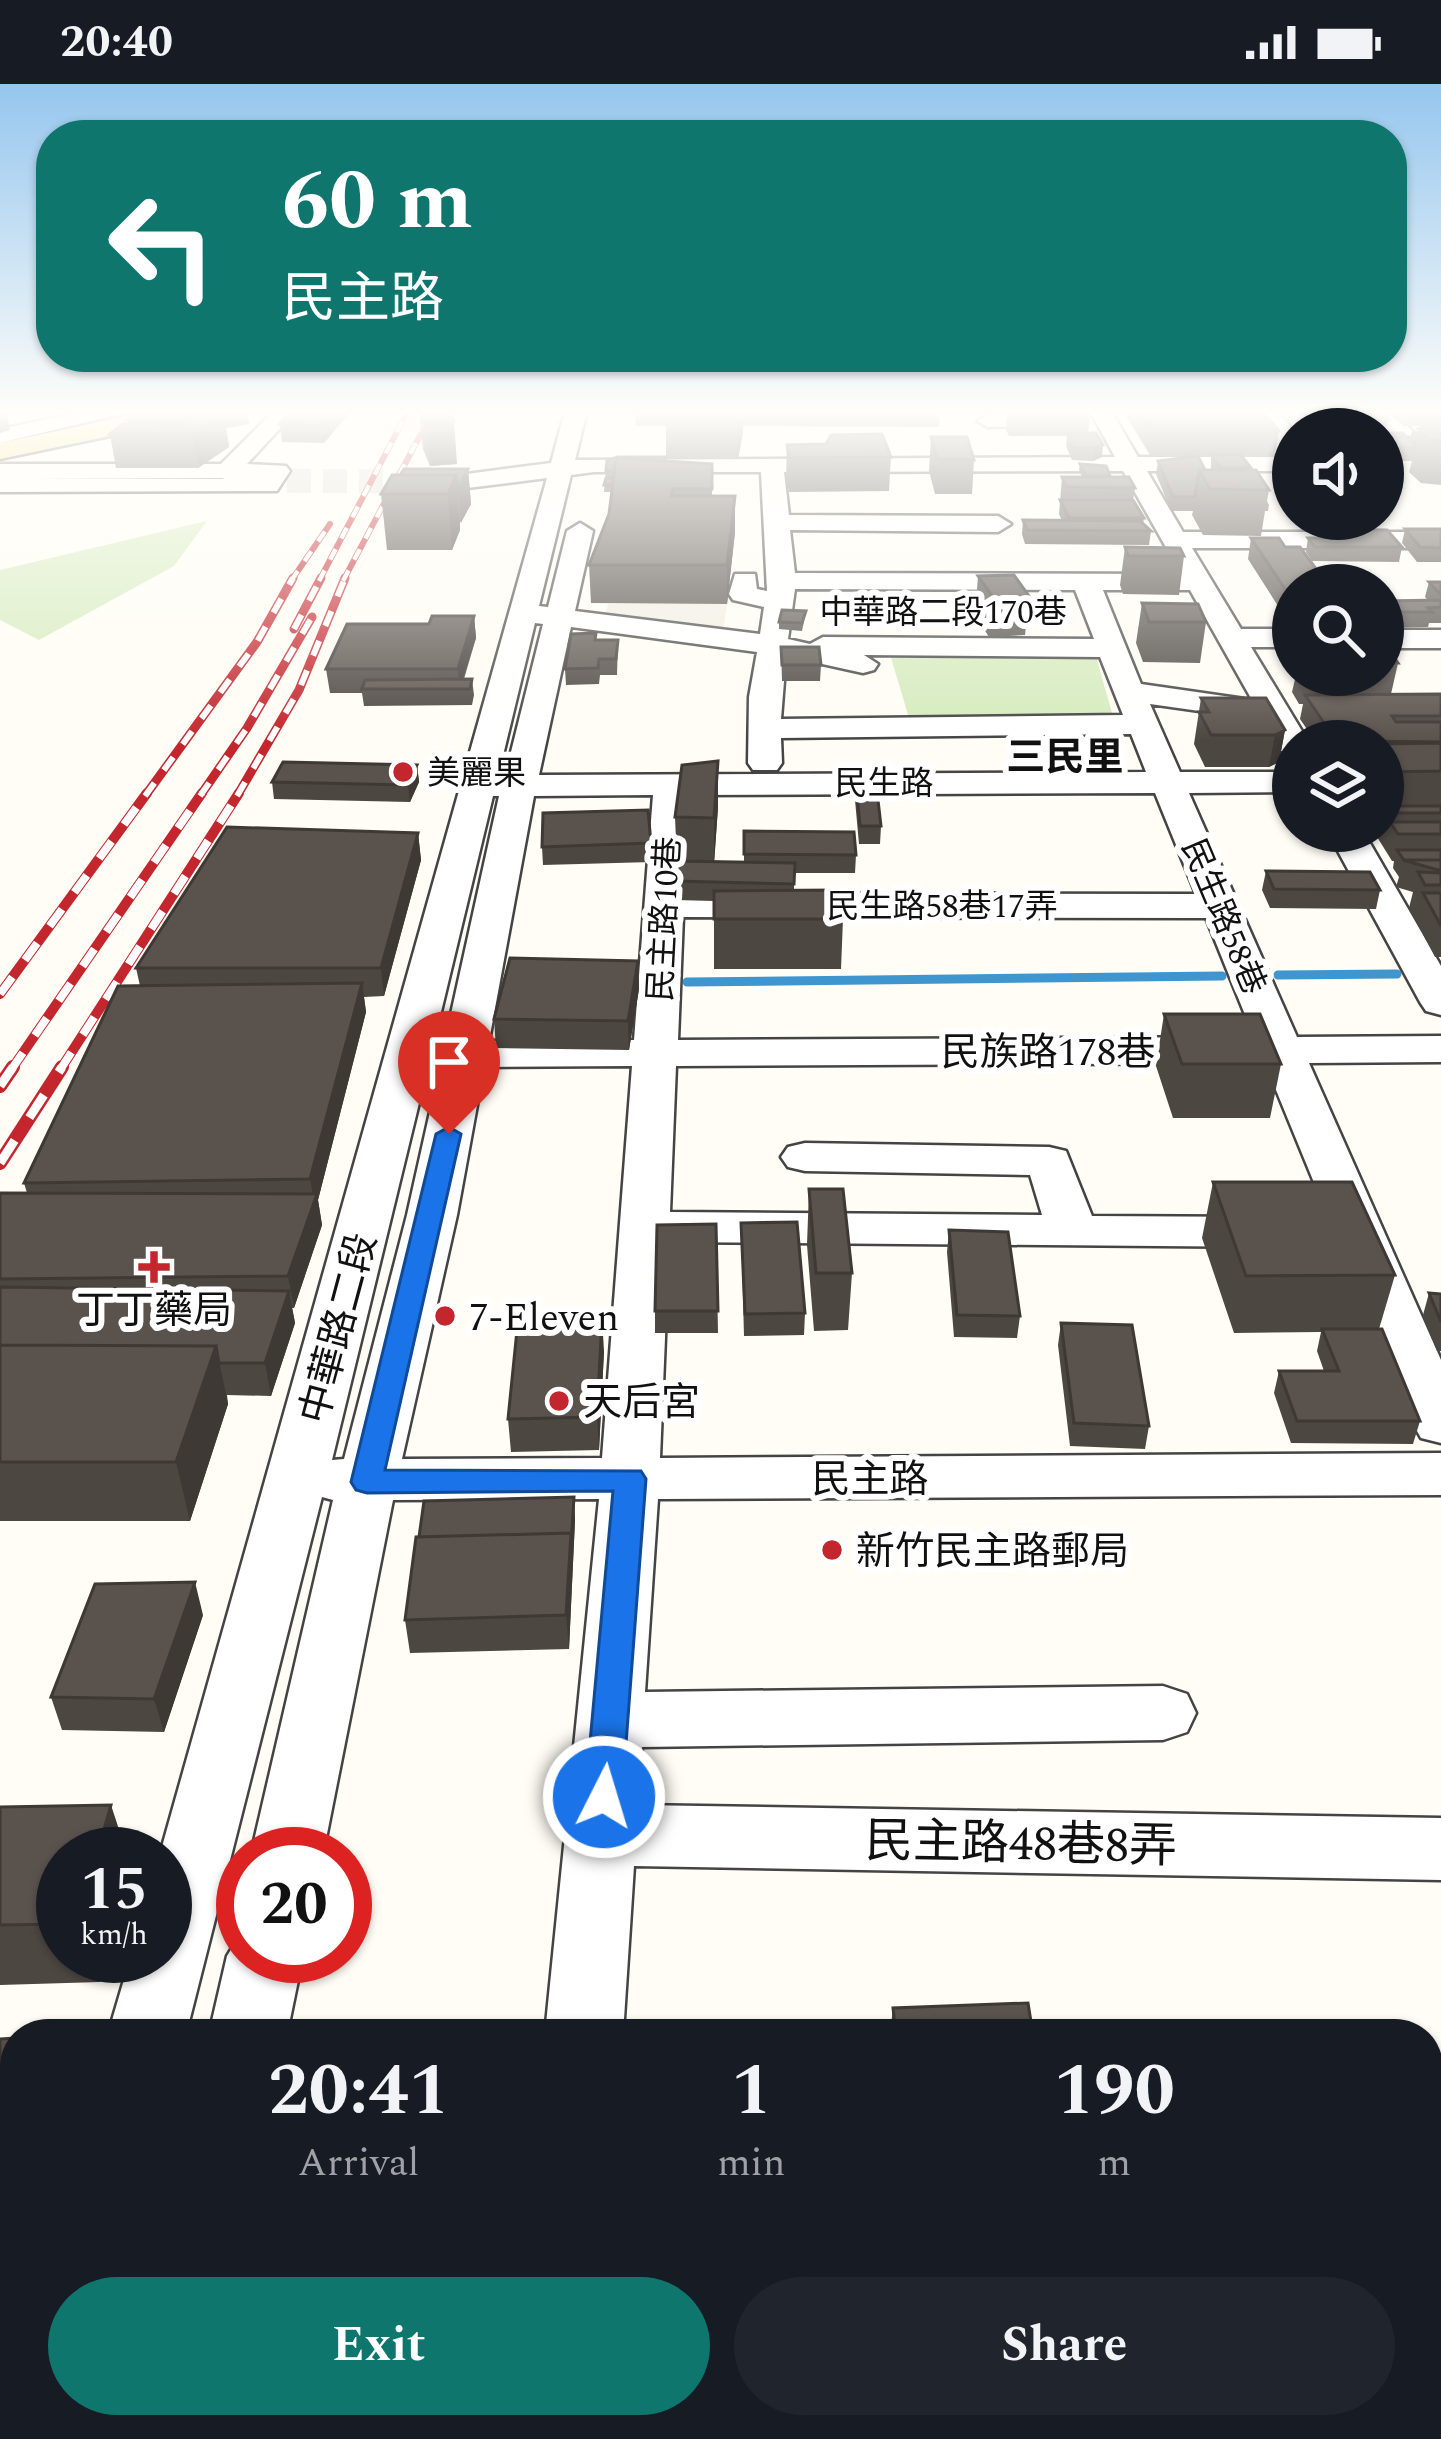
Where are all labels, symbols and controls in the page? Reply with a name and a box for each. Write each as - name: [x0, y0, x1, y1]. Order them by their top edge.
- text: 20:40: [60, 8, 173, 77]
- text: 60 m: [282, 138, 473, 266]
- icon: left: [84, 168, 240, 324]
- text: 民主路: [282, 259, 444, 341]
- map controls: [1272, 408, 1404, 852]
- button: sound: [1272, 408, 1404, 540]
- button: search: [1272, 564, 1404, 696]
- street label: 中華路二段170巷: [819, 588, 1067, 638]
- button: layers: [1272, 720, 1404, 852]
- district label: 三民里: [1006, 729, 1124, 788]
- place label: 美麗果: [427, 749, 526, 799]
- marker: 美麗果: [390, 759, 416, 785]
- street label: 民生路: [835, 759, 934, 809]
- street label: 民生路58巷: [1168, 831, 1278, 1002]
- street label: 民主路10巷: [636, 835, 694, 1003]
- street label: 民生路58巷17弄: [827, 882, 1058, 932]
- pin: [398, 1011, 500, 1134]
- street label: 民族路178巷: [941, 1024, 1155, 1083]
- icon: arrive: [416, 1029, 482, 1095]
- street label: 中華路二段: [286, 1227, 393, 1430]
- marker: 丁丁藥局: [141, 1254, 167, 1280]
- place label: 丁丁藥局: [76, 1282, 232, 1341]
- place label: 7-Eleven: [469, 1289, 619, 1348]
- marker: 7-Eleven: [432, 1303, 458, 1329]
- place label: 天后宮: [583, 1374, 700, 1433]
- marker: 天后宮: [546, 1388, 572, 1414]
- street label: 民主路: [811, 1451, 929, 1510]
- place label: 新竹民主路郵局: [856, 1523, 1129, 1582]
- marker: 新竹民主路郵局: [819, 1537, 845, 1563]
- position arrow: [541, 1734, 667, 1860]
- street label: 民主路48巷8弄: [864, 1805, 1178, 1884]
- speed limit sign: 20: [216, 1827, 372, 1983]
- text: 15: [80, 1844, 148, 1936]
- text: km/h: [80, 1912, 148, 1958]
- text: 20:41: [268, 2037, 449, 2146]
- text: 1: [731, 2037, 772, 2146]
- text: 190: [1054, 2037, 1175, 2146]
- text: Arrival: [298, 2134, 419, 2193]
- text: min: [717, 2134, 785, 2193]
- text: m: [1097, 2134, 1131, 2193]
- button: Exit: [48, 2277, 710, 2415]
- button: Share: [734, 2277, 1395, 2415]

